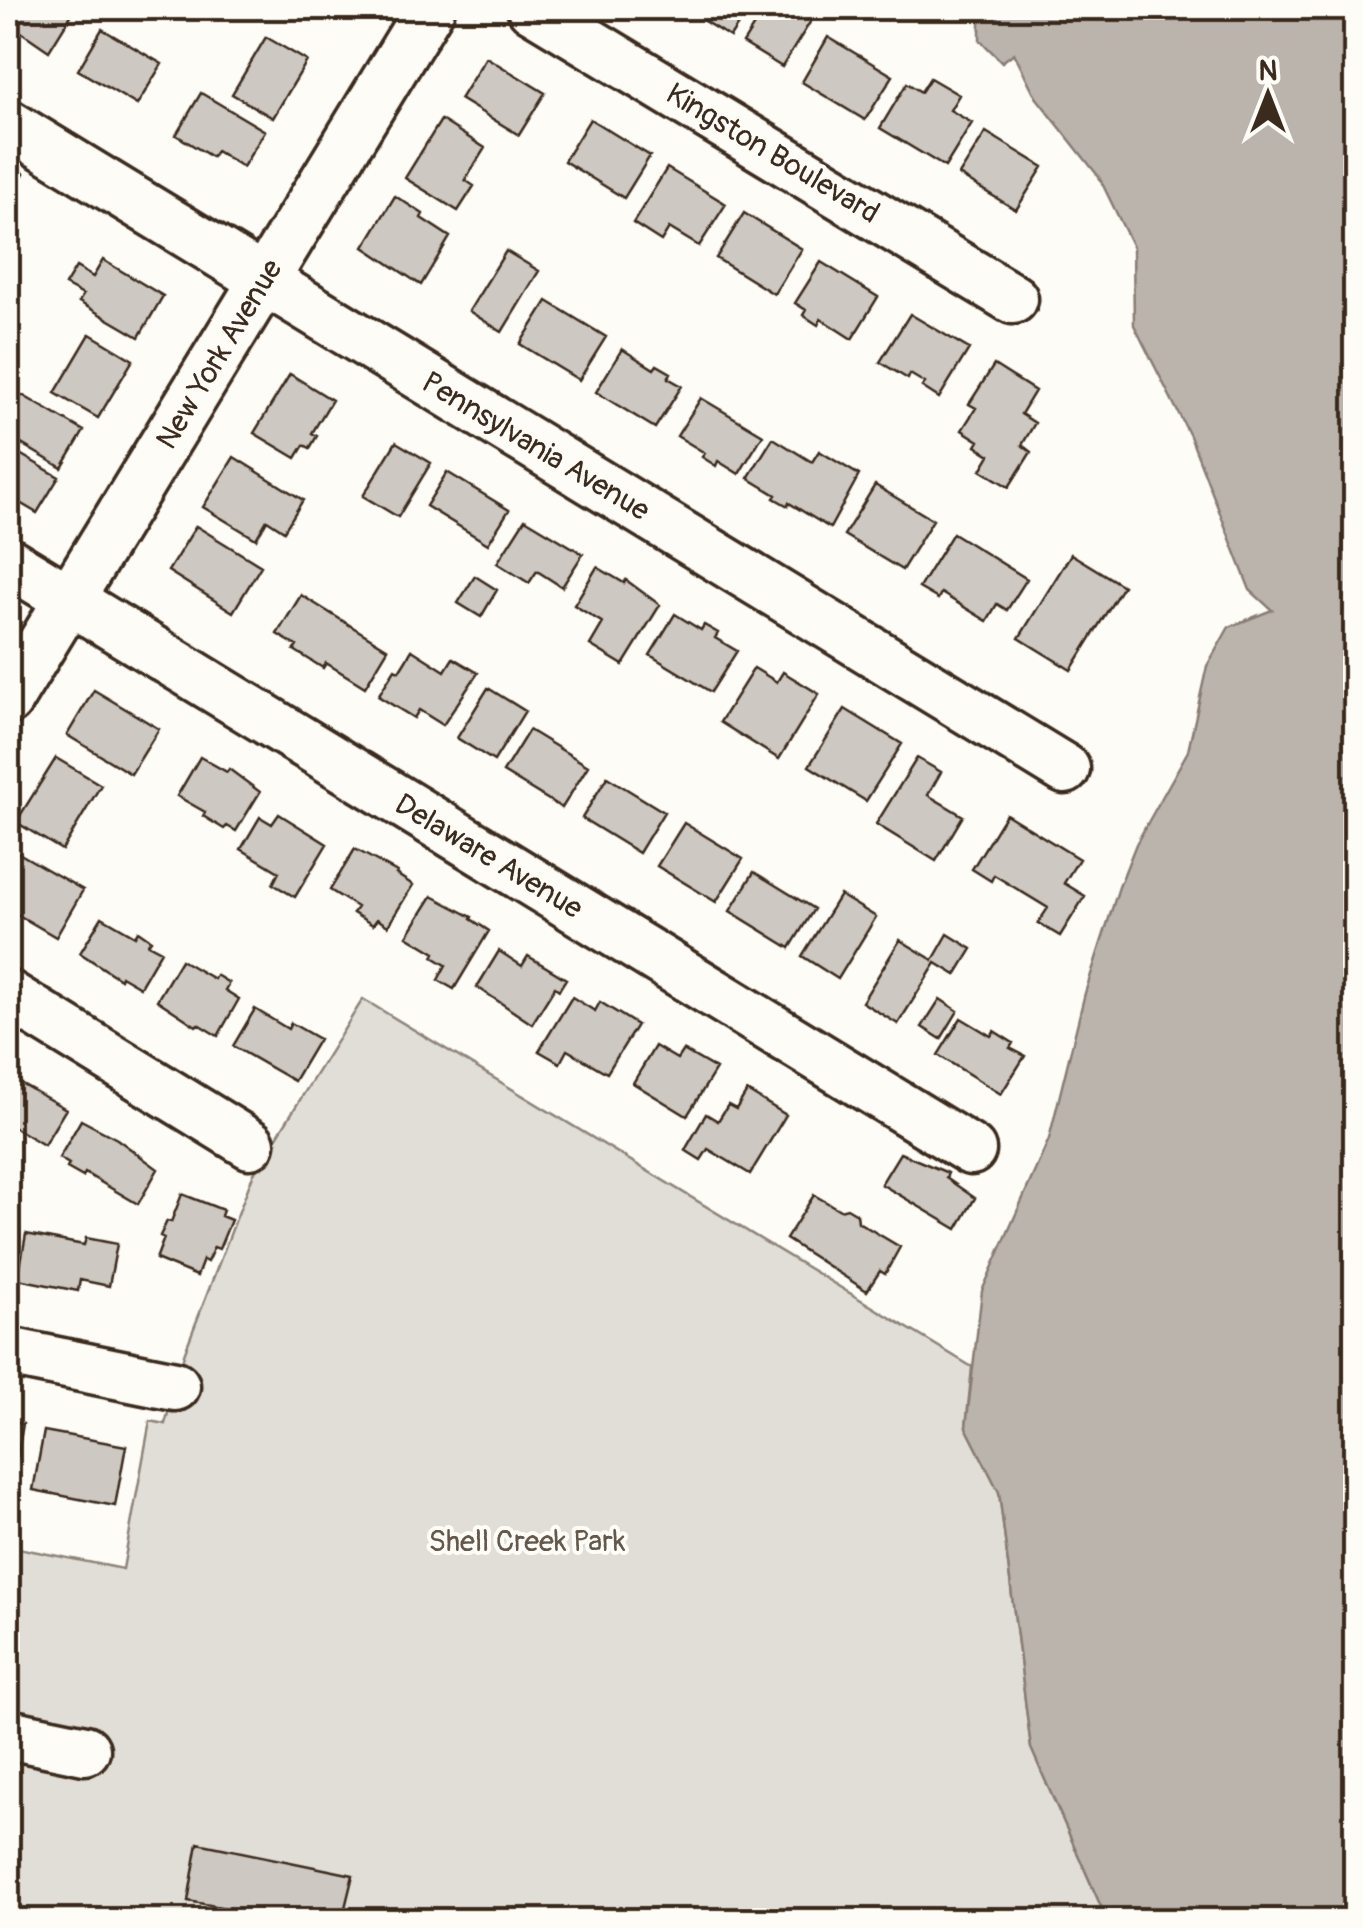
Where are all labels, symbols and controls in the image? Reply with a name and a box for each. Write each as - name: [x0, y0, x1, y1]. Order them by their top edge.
- north arrow: [1218, 45, 1318, 145]
- text: N: [1259, 54, 1277, 89]
- street label: Kingston Boulevard: [659, 75, 886, 232]
- street label: New York Avenue: [148, 253, 291, 456]
- street label: Pennsylvania Avenue: [415, 364, 656, 529]
- street label: Delaware Avenue: [388, 786, 590, 927]
- park label: Shell Creek Park: [429, 1523, 626, 1560]

